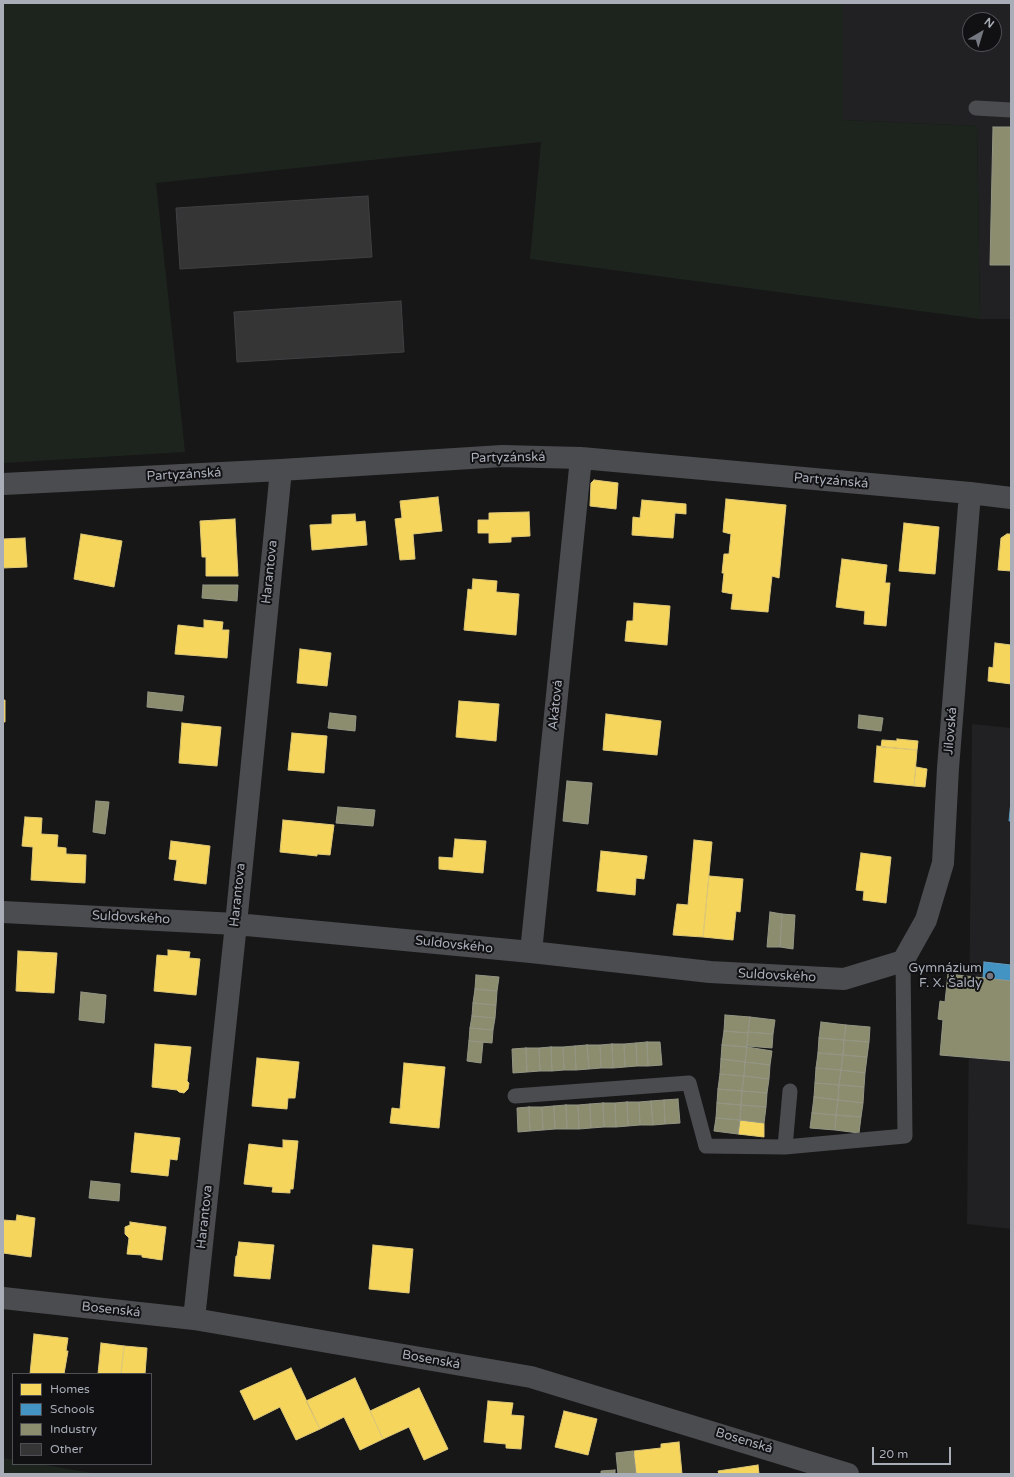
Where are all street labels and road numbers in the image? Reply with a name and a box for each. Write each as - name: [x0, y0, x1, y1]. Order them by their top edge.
- street label: Partyzánská: [470, 450, 546, 466]
- street label: Partyzánská: [146, 465, 222, 485]
- street label: Partyzánská: [793, 470, 869, 492]
- street label: Harantova: [259, 539, 281, 605]
- street label: Akátová: [546, 679, 566, 731]
- street label: Jílovská: [941, 707, 961, 755]
- street label: Harantova: [227, 862, 249, 928]
- street label: Suldovského: [91, 908, 171, 928]
- street label: Suldovského: [414, 933, 494, 957]
- street label: Suldovského: [737, 966, 817, 986]
- street label: Harantova: [194, 1184, 216, 1250]
- street label: Bosenská: [81, 1299, 141, 1321]
- street label: Bosenská: [401, 1347, 461, 1373]
- street label: Bosenská: [714, 1425, 774, 1457]

